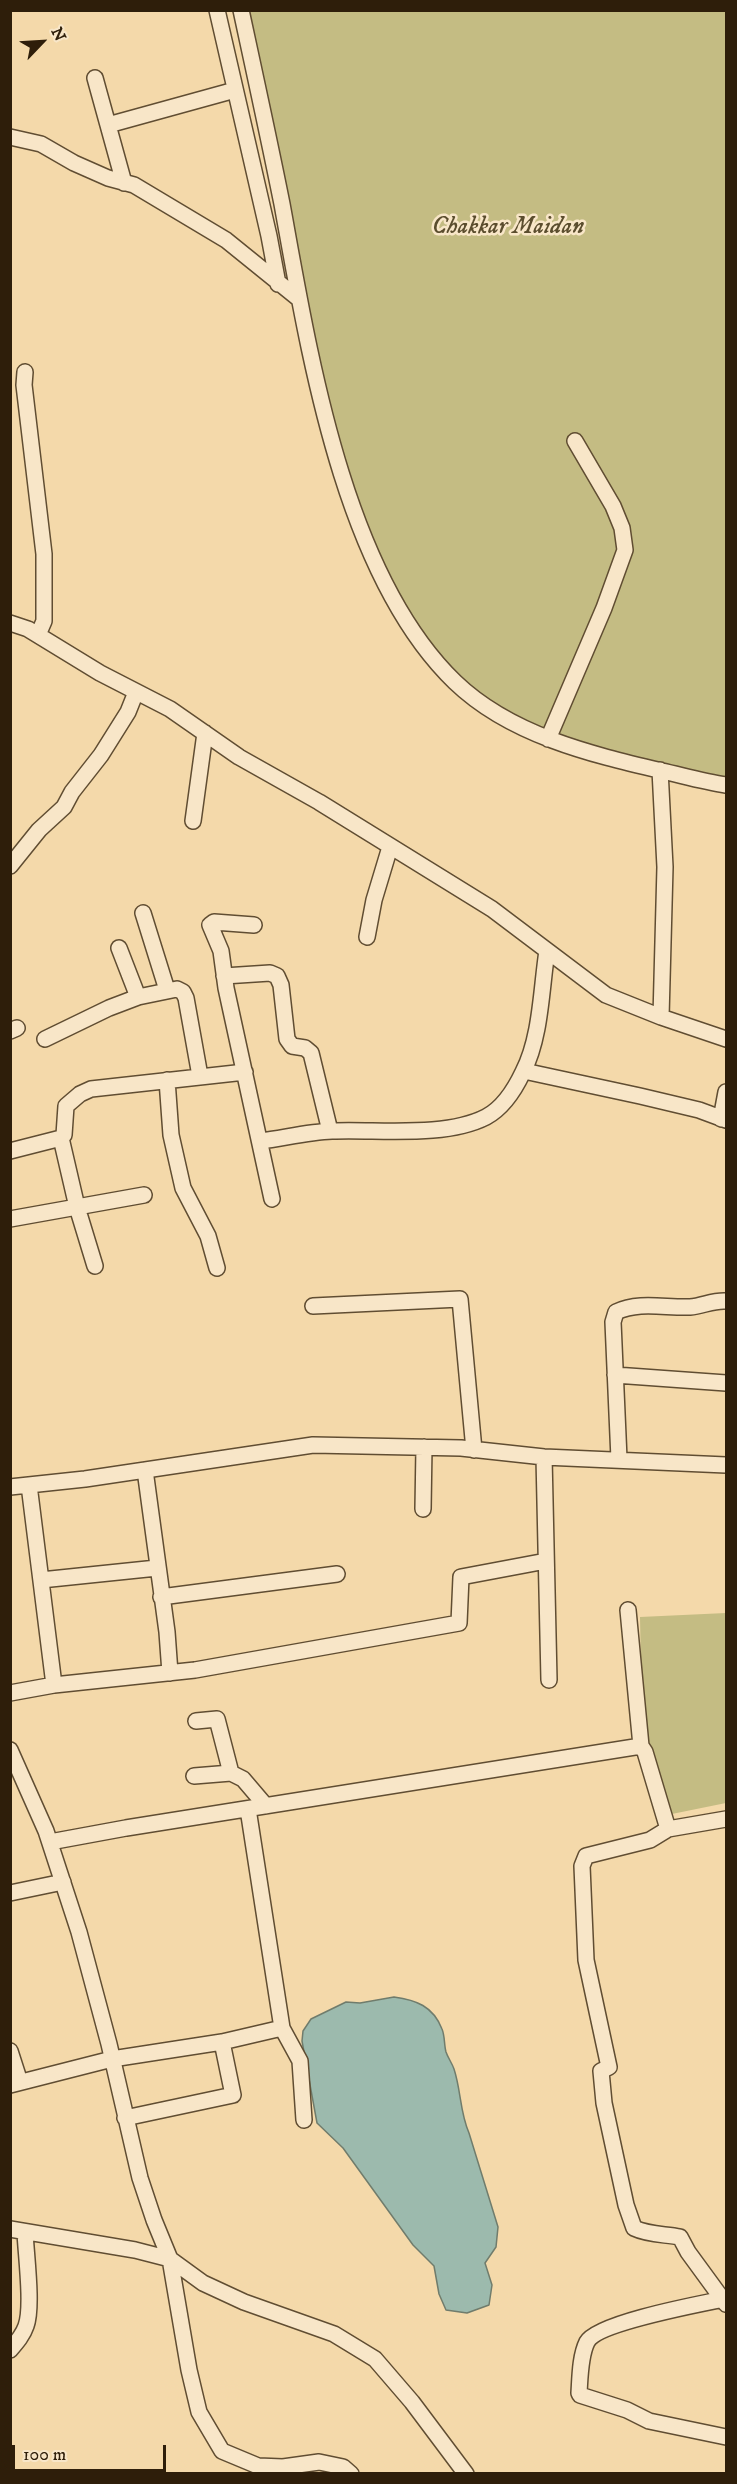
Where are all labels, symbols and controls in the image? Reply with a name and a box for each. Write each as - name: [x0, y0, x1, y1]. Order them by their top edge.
- north arrow: [12, 12, 72, 72]
- text: N: [46, 24, 70, 45]
- park label: Chakkar Maidan: [432, 214, 584, 242]
- scale bar: [15, 2433, 170, 2471]
- text: 100 m: [23, 2444, 66, 2466]

